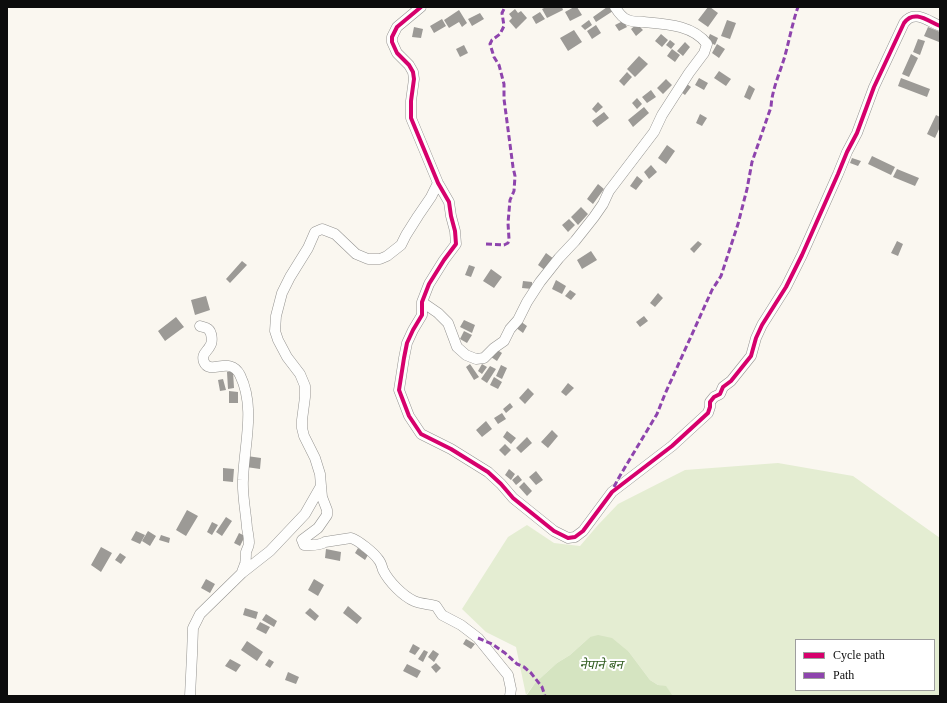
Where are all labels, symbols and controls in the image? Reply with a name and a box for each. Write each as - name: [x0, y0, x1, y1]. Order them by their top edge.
- legend: [795, 639, 935, 691]
- text: Cycle path: [833, 648, 885, 662]
- park label: नेपाने बन: [579, 659, 623, 675]
- text: Path: [833, 668, 854, 682]

